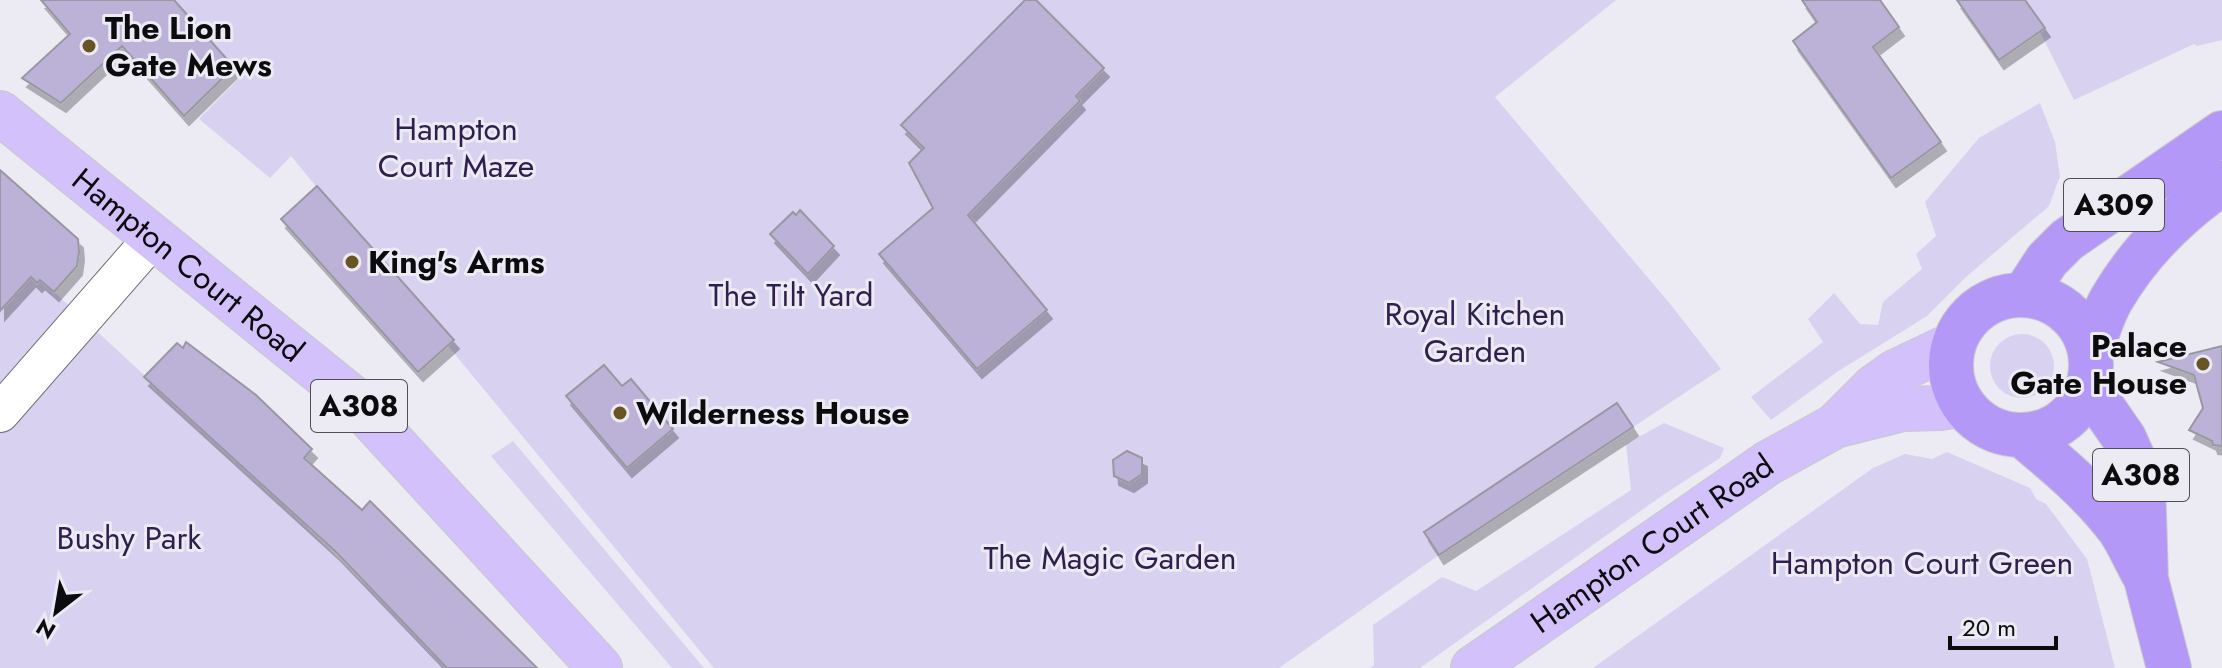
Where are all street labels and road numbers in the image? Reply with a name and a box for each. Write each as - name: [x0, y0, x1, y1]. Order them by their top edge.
- street label: Hampton Court Road: [62, 157, 314, 373]
- road number: A309: [2064, 179, 2164, 231]
- road number: A308: [311, 380, 407, 432]
- street label: Hampton Court Road: [1521, 443, 1783, 644]
- road number: A308: [2093, 449, 2189, 501]

